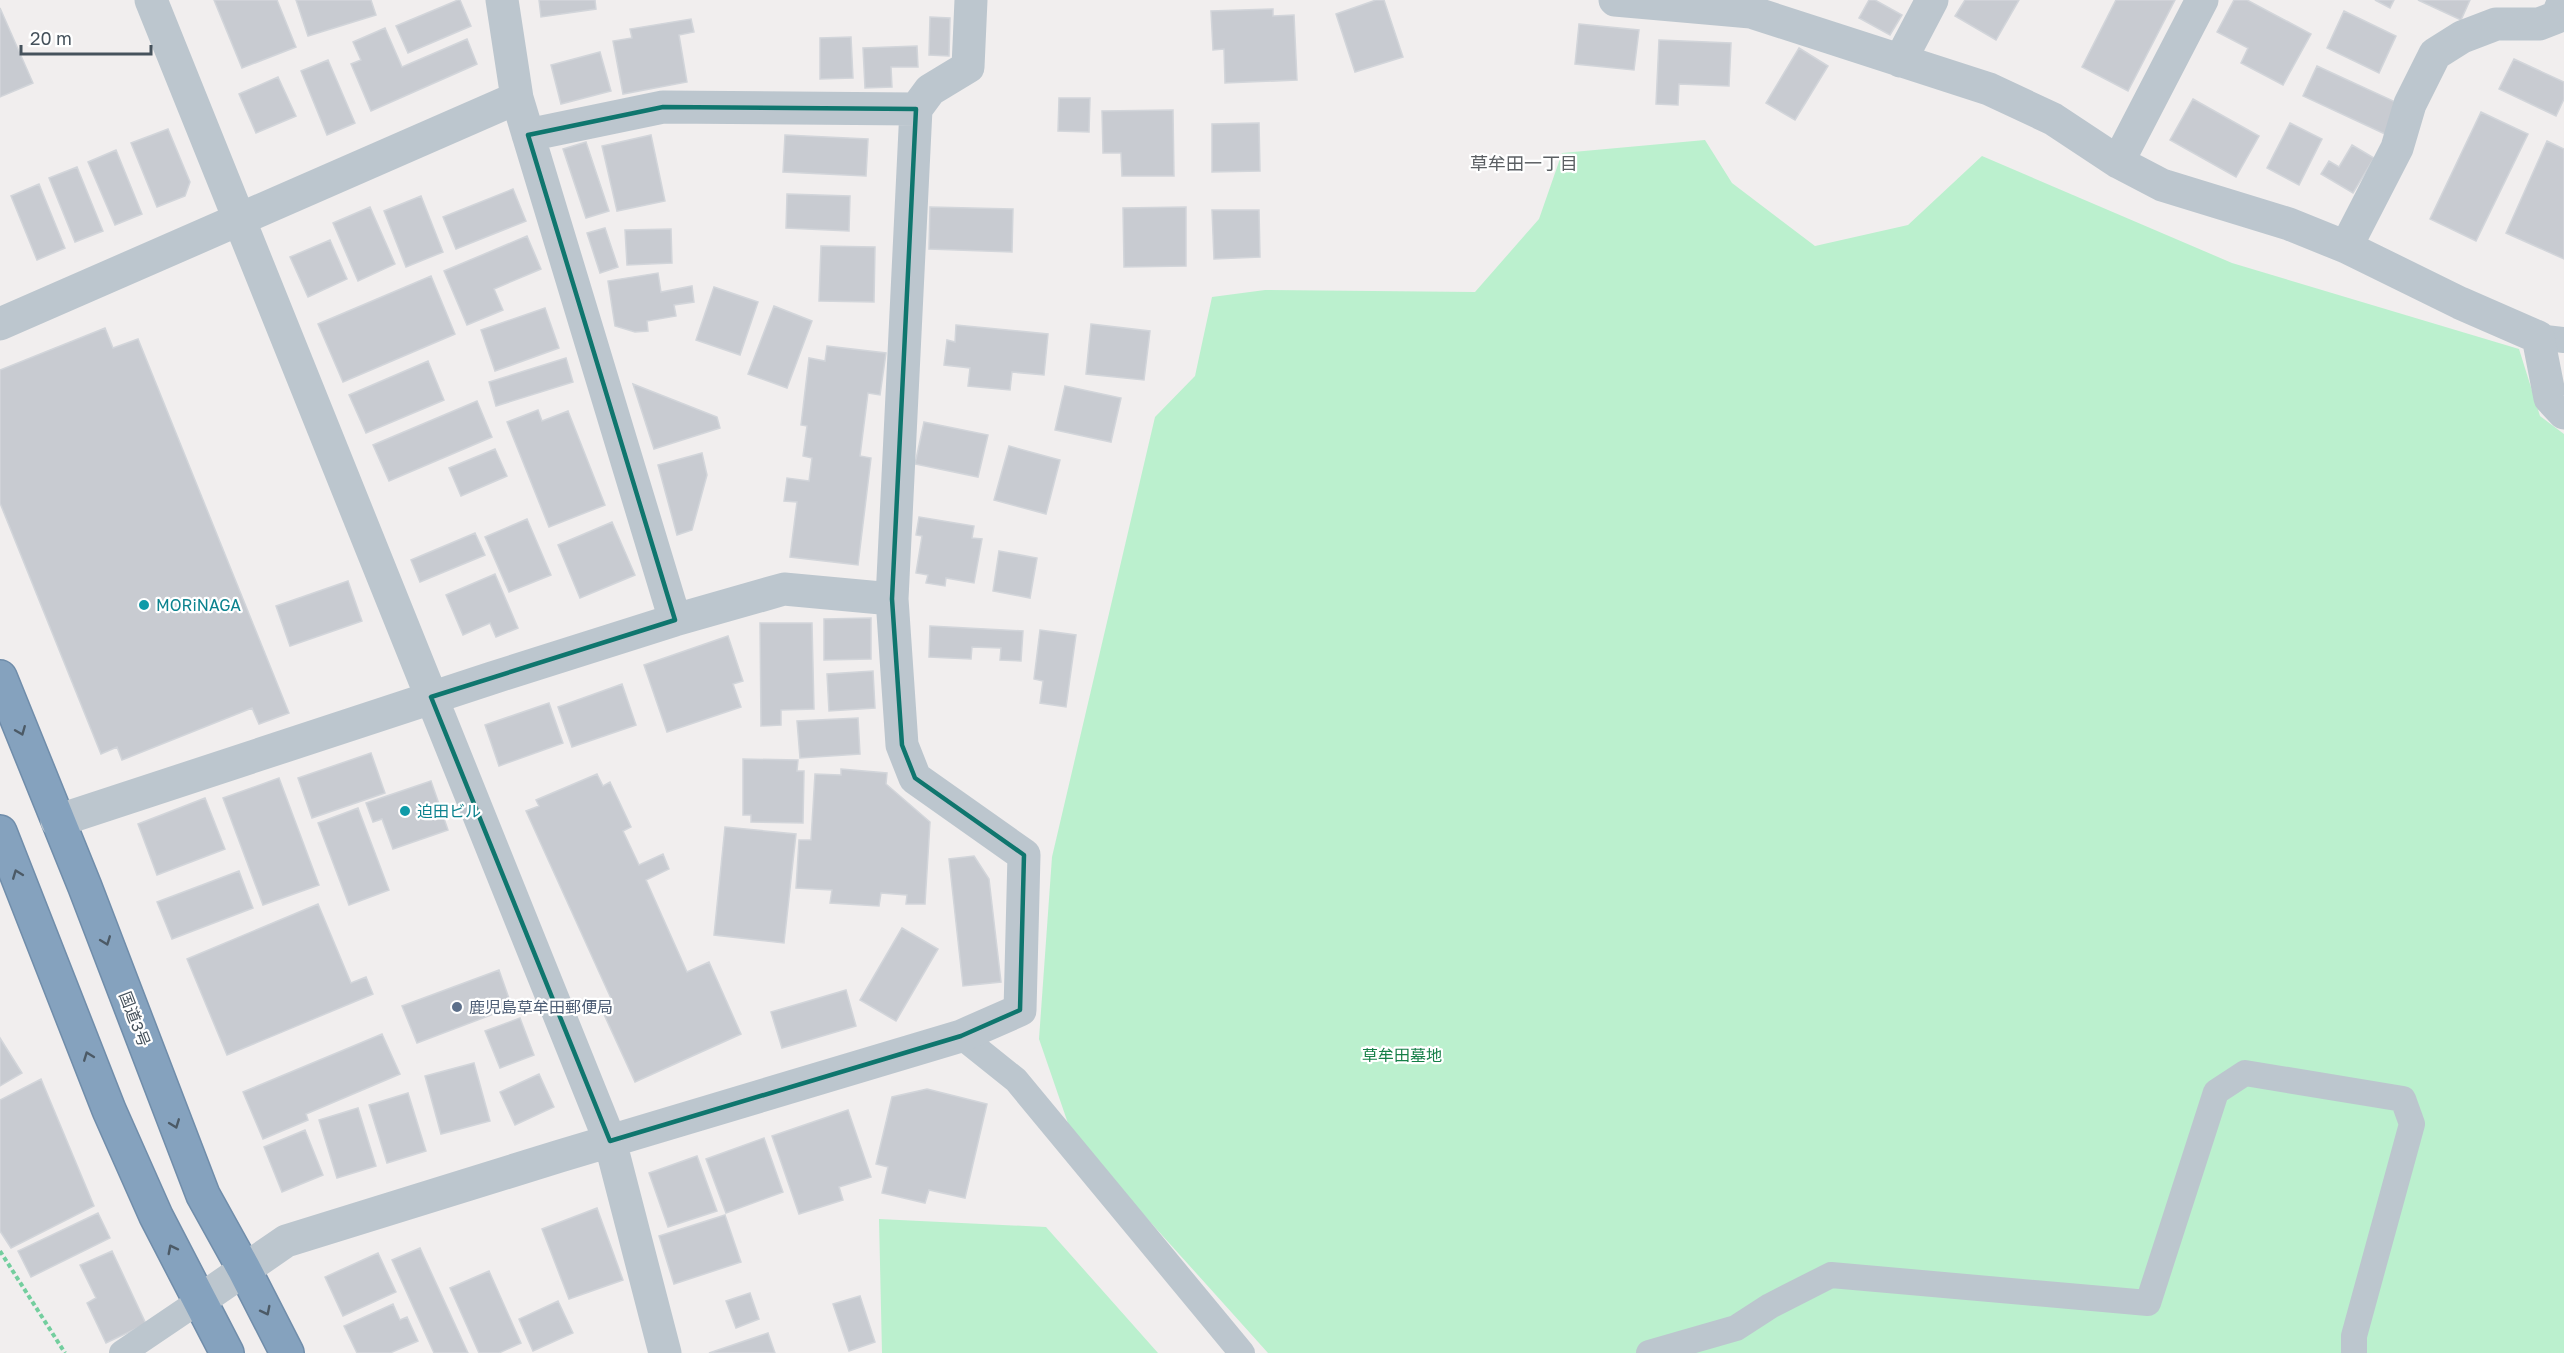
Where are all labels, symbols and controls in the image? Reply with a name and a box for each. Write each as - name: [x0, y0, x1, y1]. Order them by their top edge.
- scale bar: [21, 18, 152, 56]
- text: 20 m: [30, 27, 72, 49]
- district label: 草牟田一丁目: [1470, 152, 1578, 174]
- place label: MORiNAGA: [156, 595, 241, 615]
- marker: MORiNAGA: [137, 598, 151, 612]
- one-way arrow: [14, 726, 27, 736]
- place label: 迫田ビル: [417, 801, 481, 821]
- marker: 迫田ビル: [398, 804, 412, 818]
- one-way arrow: [11, 870, 24, 880]
- one-way arrow: [98, 936, 111, 946]
- street label: 国道3号: [115, 989, 155, 1049]
- place label: 鹿児島草牟田郵便局: [469, 997, 613, 1017]
- marker: 鹿児島草牟田郵便局: [450, 1000, 464, 1014]
- park label: 草牟田墓地: [1362, 1045, 1442, 1065]
- one-way arrow: [82, 1051, 95, 1062]
- one-way arrow: [168, 1118, 181, 1128]
- one-way arrow: [168, 1244, 179, 1255]
- one-way arrow: [259, 1305, 270, 1315]

